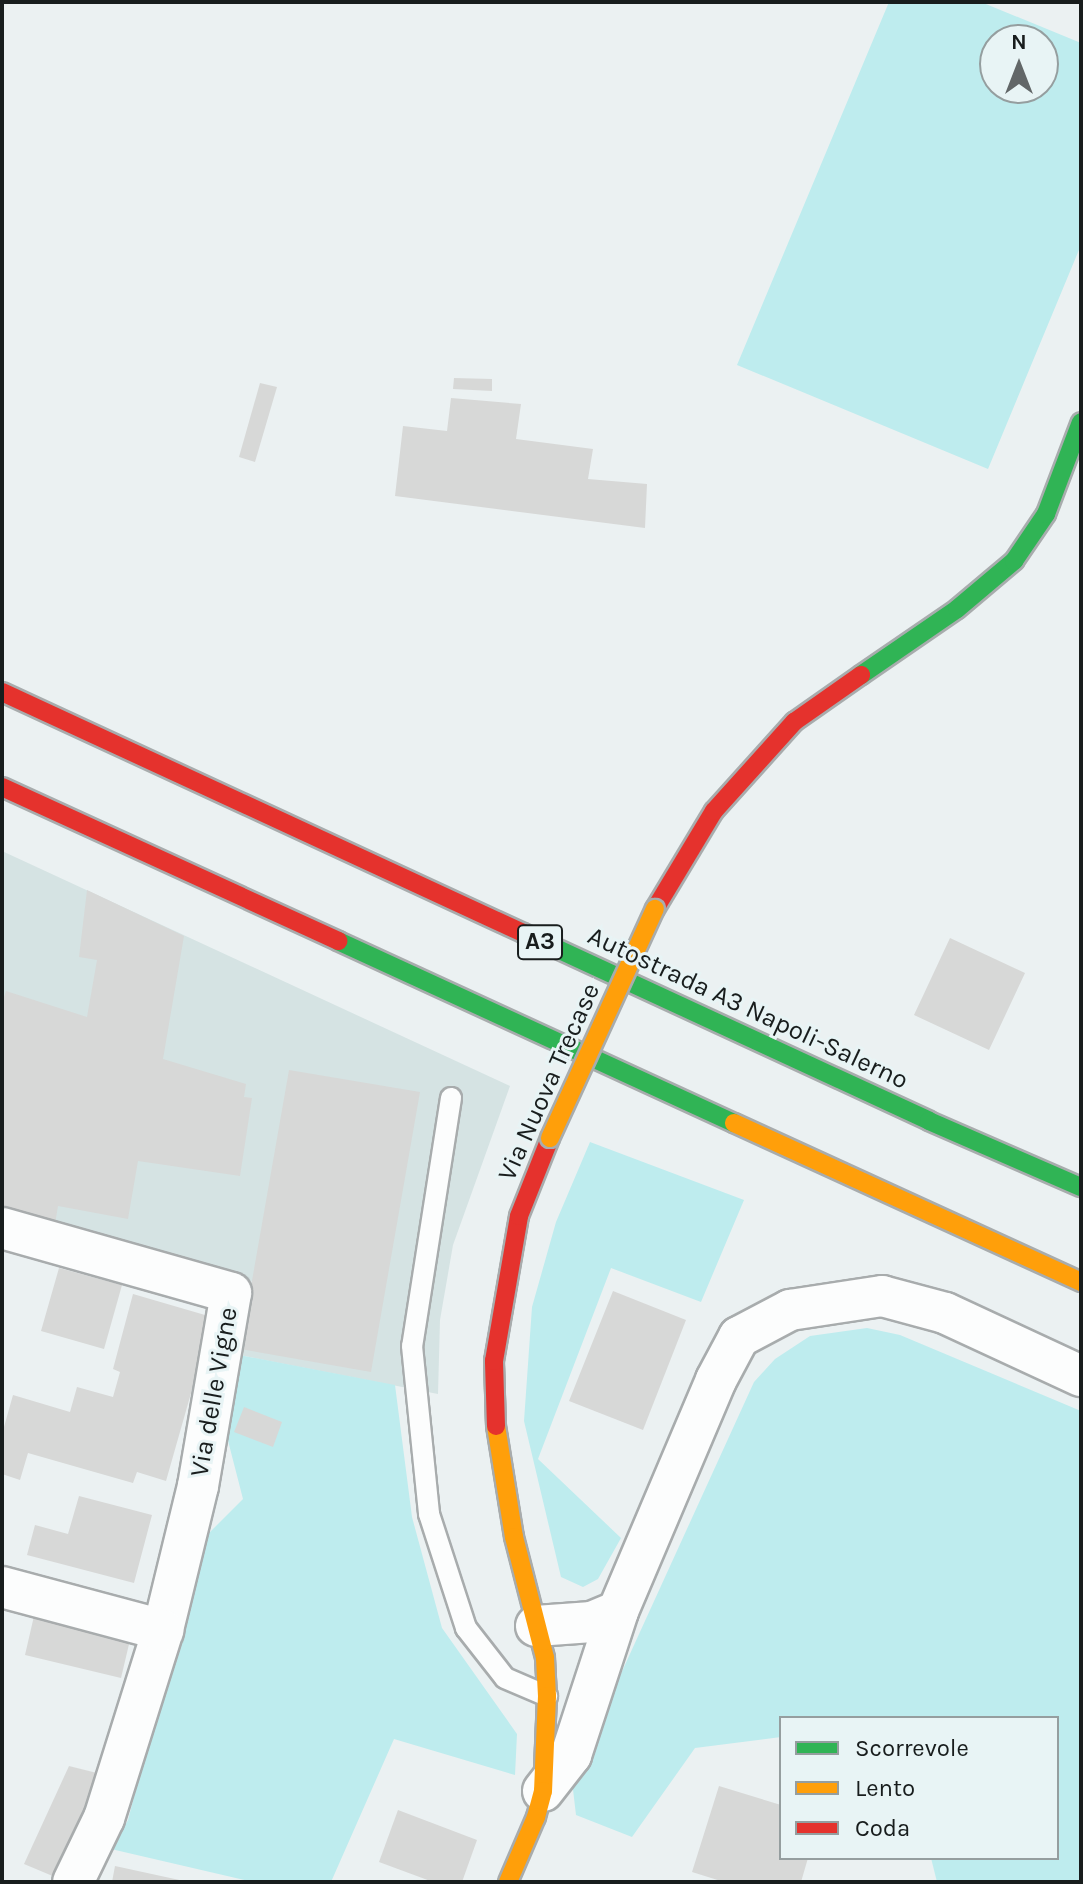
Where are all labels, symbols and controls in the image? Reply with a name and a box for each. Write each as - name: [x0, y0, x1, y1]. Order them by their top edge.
- north arrow: [979, 24, 1059, 104]
- text: N: [1011, 29, 1027, 55]
- street label: Autostrada A3 Napoli-Salerno: [583, 920, 913, 1096]
- road number: A3: [516, 922, 564, 962]
- street label: Via Nuova Trecase: [491, 978, 607, 1186]
- street label: Via delle Vigne: [184, 1305, 244, 1479]
- legend: [779, 1716, 1059, 1860]
- text: Scorrevole: [855, 1734, 969, 1762]
- text: Lento: [855, 1774, 915, 1802]
- text: Coda: [855, 1814, 910, 1842]

